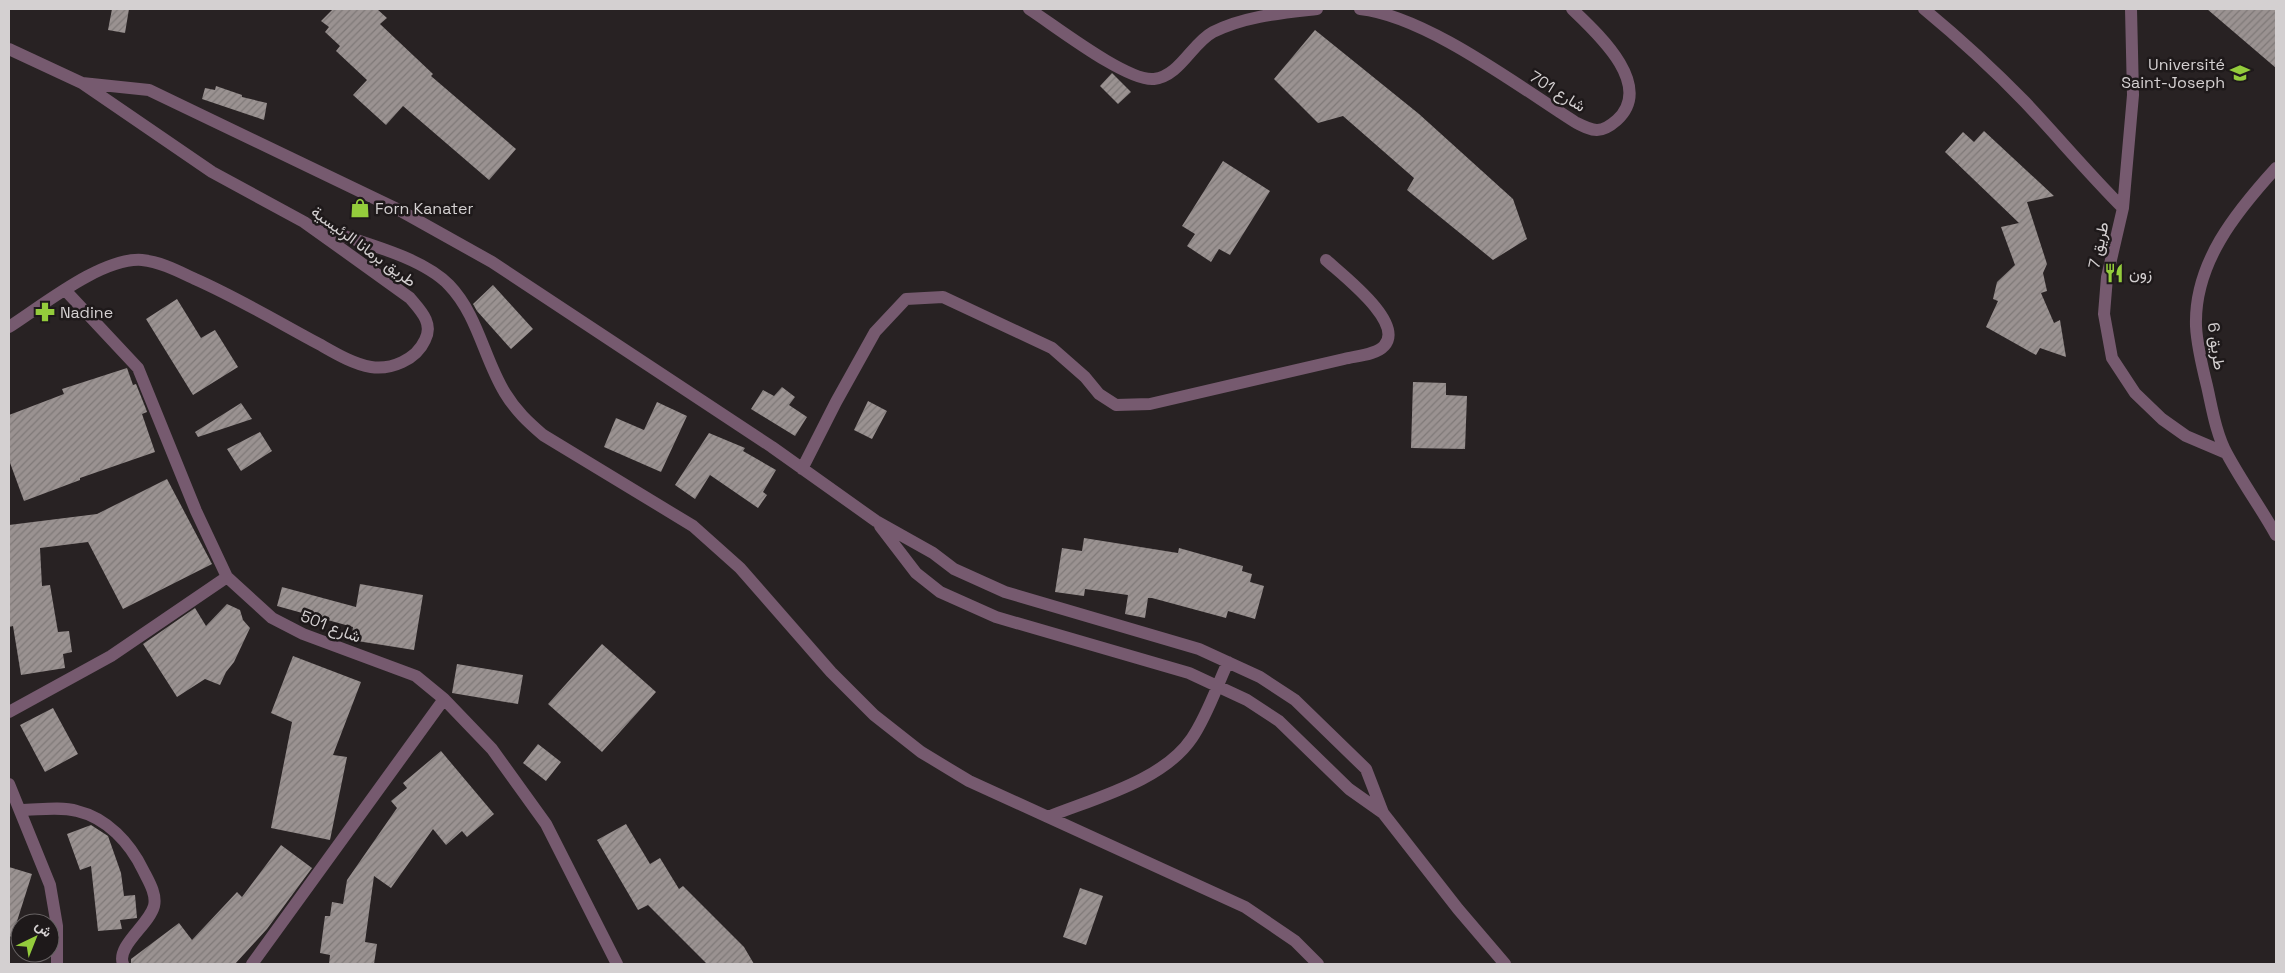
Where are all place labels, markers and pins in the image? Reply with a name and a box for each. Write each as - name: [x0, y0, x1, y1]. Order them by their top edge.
- place label: Université Saint-Joseph: [2121, 54, 2225, 93]
- school or university icon: Université Saint-Joseph: [2229, 62, 2251, 84]
- shop icon: Forn Kanater: [349, 197, 371, 219]
- place label: Forn Kanater: [375, 198, 473, 219]
- restaurant icon: زون: [2103, 262, 2125, 284]
- place label: زون: [2129, 263, 2152, 284]
- pharmacy icon: Nadine: [34, 301, 56, 323]
- place label: Nadine: [60, 302, 113, 323]

